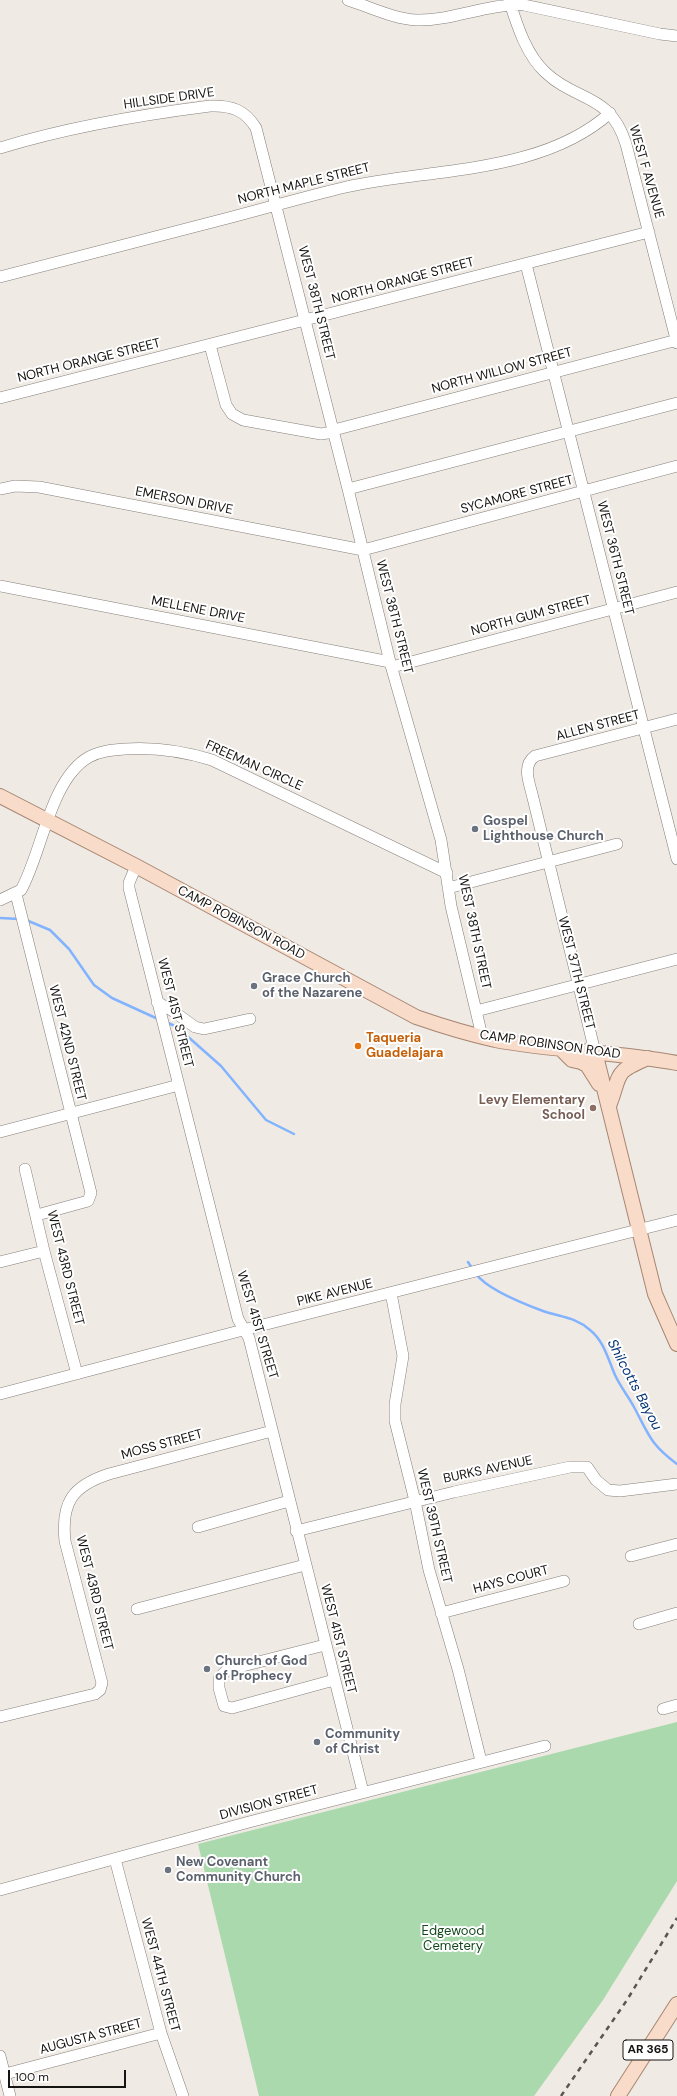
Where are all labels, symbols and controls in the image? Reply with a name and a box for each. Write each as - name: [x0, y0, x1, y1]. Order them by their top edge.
- street label: HILLSIDE DRIVE: [123, 85, 215, 113]
- street label: WEST F AVENUE: [625, 123, 667, 221]
- street label: NORTH MAPLE STREET: [236, 160, 372, 208]
- street label: WEST 38TH STREET: [294, 244, 338, 362]
- street label: NORTH ORANGE STREET: [330, 254, 476, 308]
- street label: NORTH ORANGE STREET: [16, 336, 162, 386]
- street label: NORTH WILLOW STREET: [430, 345, 574, 397]
- street label: SYCAMORE STREET: [459, 473, 575, 517]
- street label: EMERSON DRIVE: [134, 484, 234, 518]
- street label: WEST 36TH STREET: [593, 499, 637, 617]
- street label: WEST 38TH STREET: [372, 558, 416, 676]
- street label: NORTH GUM STREET: [469, 592, 593, 640]
- street label: MELLENE DRIVE: [150, 593, 246, 627]
- street label: ALLEN STREET: [554, 707, 642, 745]
- street label: FREEMAN CIRCLE: [203, 738, 305, 794]
- place label: Gospel Lighthouse Church: [483, 814, 604, 845]
- marker: Gospel Lighthouse Church: [470, 824, 480, 834]
- street label: WEST 38TH STREET: [454, 873, 494, 991]
- street label: CAMP ROBINSON ROAD: [175, 883, 307, 963]
- street label: WEST 37TH STREET: [554, 915, 598, 1031]
- street label: WEST 41ST STREET: [154, 957, 196, 1069]
- place label: Grace Church of the Nazarene: [262, 971, 362, 1002]
- marker: Grace Church of the Nazarene: [249, 981, 259, 991]
- street label: WEST 42ND STREET: [45, 983, 89, 1103]
- street label: CAMP ROBINSON ROAD: [479, 1027, 621, 1063]
- place label: Taqueria Guadelajara: [366, 1031, 443, 1062]
- marker: Taqueria Guadelajara: [353, 1041, 363, 1051]
- place label: Levy Elementary School: [479, 1093, 585, 1124]
- marker: Levy Elementary School: [588, 1103, 598, 1113]
- street label: WEST 43RD STREET: [43, 1209, 87, 1327]
- street label: WEST 41ST STREET: [233, 1269, 281, 1381]
- street label: PIKE AVENUE: [296, 1276, 374, 1310]
- water label: Shilcotts Bayou: [603, 1337, 665, 1433]
- street label: MOSS STREET: [119, 1427, 205, 1463]
- street label: BURKS AVENUE: [442, 1453, 534, 1487]
- street label: WEST 39TH STREET: [413, 1467, 455, 1585]
- street label: WEST 43RD STREET: [72, 1534, 116, 1652]
- street label: HAYS COURT: [472, 1562, 550, 1598]
- street label: WEST 41ST STREET: [317, 1583, 359, 1695]
- place label: Church of God of Prophecy: [215, 1654, 307, 1685]
- marker: Church of God of Prophecy: [202, 1664, 212, 1674]
- place label: Community of Christ: [325, 1727, 400, 1758]
- marker: Community of Christ: [312, 1737, 322, 1747]
- street label: DIVISION STREET: [218, 1782, 320, 1824]
- place label: New Covenant Community Church: [176, 1855, 301, 1886]
- marker: New Covenant Community Church: [163, 1865, 173, 1875]
- street label: WEST 44TH STREET: [137, 1916, 183, 2034]
- park label: Edgewood Cemetery: [422, 1924, 484, 1955]
- street label: AUGUSTA STREET: [38, 2016, 144, 2058]
- road number: AR 365: [623, 2040, 673, 2060]
- scale bar: [10, 2062, 128, 2088]
- text: 100 m: [15, 2069, 49, 2085]

